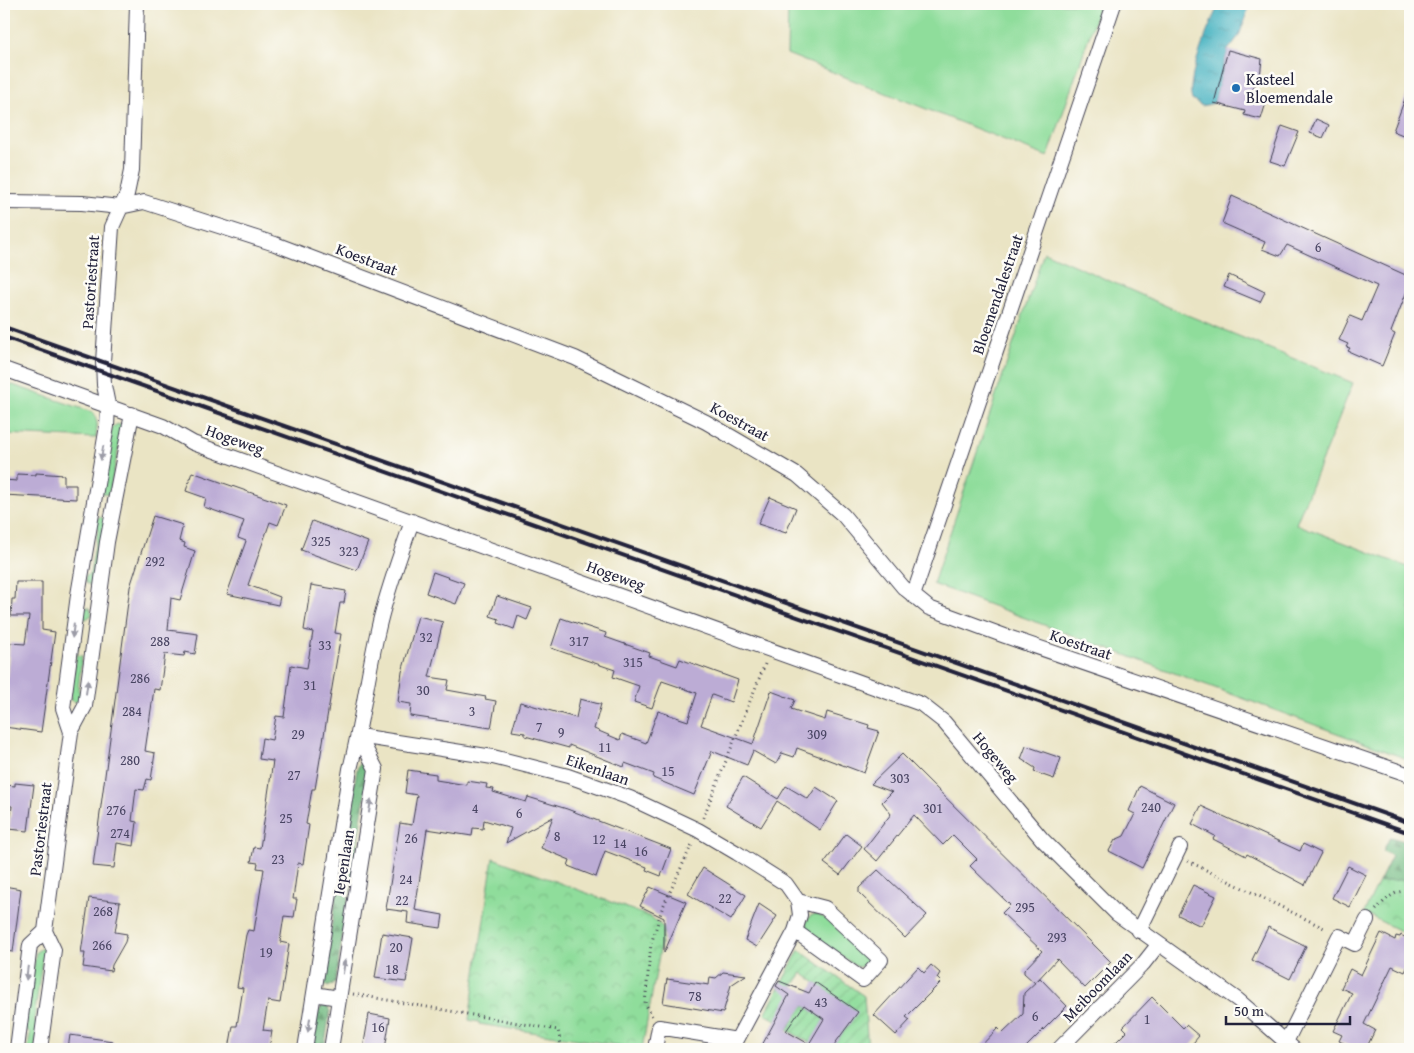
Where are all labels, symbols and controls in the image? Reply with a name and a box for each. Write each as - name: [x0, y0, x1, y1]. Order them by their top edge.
- place label: Kasteel Bloemendale: [1246, 67, 1333, 109]
- marker: Kasteel Bloemendale: [1230, 82, 1242, 94]
- street label: Bloemendalestraat: [965, 230, 1029, 358]
- street label: Pastoriestraat: [75, 234, 105, 330]
- street label: Koestraat: [333, 236, 402, 282]
- house number: 6: [1315, 237, 1322, 257]
- street label: Koestraat: [706, 395, 774, 447]
- street label: Hogeweg: [202, 417, 268, 461]
- one-way arrow: [98, 445, 106, 461]
- house number: 325: [311, 531, 331, 551]
- house number: 323: [339, 541, 359, 561]
- house number: 292: [145, 551, 165, 571]
- street label: Hogeweg: [583, 553, 649, 597]
- street label: Koestraat: [1047, 622, 1116, 666]
- one-way arrow: [69, 623, 77, 639]
- house number: 32: [419, 627, 433, 647]
- house number: 288: [150, 631, 170, 651]
- house number: 317: [569, 631, 589, 651]
- house number: 33: [318, 635, 332, 655]
- house number: 315: [623, 652, 643, 672]
- house number: 286: [130, 668, 150, 688]
- house number: 31: [303, 675, 317, 695]
- one-way arrow: [83, 679, 91, 695]
- house number: 30: [416, 680, 430, 700]
- house number: 284: [122, 701, 142, 721]
- house number: 3: [469, 701, 475, 721]
- house number: 7: [536, 717, 543, 737]
- house number: 9: [558, 722, 565, 742]
- house number: 29: [291, 724, 305, 744]
- house number: 309: [807, 724, 827, 744]
- street label: Hogeweg: [967, 726, 1025, 788]
- house number: 11: [598, 737, 612, 757]
- street label: Eikenlaan: [563, 747, 633, 791]
- house number: 280: [120, 750, 140, 770]
- house number: 15: [661, 761, 675, 781]
- house number: 27: [287, 765, 301, 785]
- house number: 303: [890, 768, 910, 788]
- street label: Pastoriestraat: [22, 780, 58, 877]
- house number: 240: [1141, 797, 1161, 817]
- one-way arrow: [366, 798, 374, 814]
- house number: 4: [472, 798, 479, 818]
- house number: 301: [923, 798, 943, 818]
- house number: 276: [106, 800, 126, 820]
- house number: 6: [516, 803, 523, 823]
- house number: 25: [279, 808, 293, 828]
- house number: 274: [110, 823, 130, 843]
- house number: 8: [554, 826, 561, 846]
- street label: Iepenlaan: [326, 827, 360, 897]
- house number: 26: [404, 828, 418, 848]
- house number: 12: [592, 829, 606, 849]
- house number: 14: [613, 833, 627, 853]
- house number: 16: [634, 841, 648, 861]
- house number: 23: [271, 849, 285, 869]
- house number: 24: [399, 869, 413, 889]
- house number: 22: [718, 888, 732, 908]
- house number: 22: [395, 890, 409, 910]
- house number: 295: [1015, 897, 1035, 917]
- house number: 268: [93, 901, 113, 921]
- house number: 293: [1047, 927, 1067, 947]
- house number: 266: [92, 935, 112, 955]
- house number: 20: [389, 937, 403, 957]
- house number: 19: [259, 942, 273, 962]
- street label: Meiboomlaan: [1057, 945, 1137, 1027]
- one-way arrow: [341, 958, 349, 974]
- house number: 18: [385, 959, 399, 979]
- one-way arrow: [22, 966, 30, 982]
- house number: 78: [688, 986, 702, 1006]
- house number: 43: [814, 992, 828, 1012]
- scale bar: [1226, 993, 1350, 1025]
- text: 50 m: [1234, 1000, 1265, 1021]
- house number: 6: [1032, 1006, 1039, 1026]
- house number: 1: [1144, 1009, 1150, 1029]
- one-way arrow: [305, 1017, 313, 1033]
- house number: 16: [371, 1017, 385, 1037]

